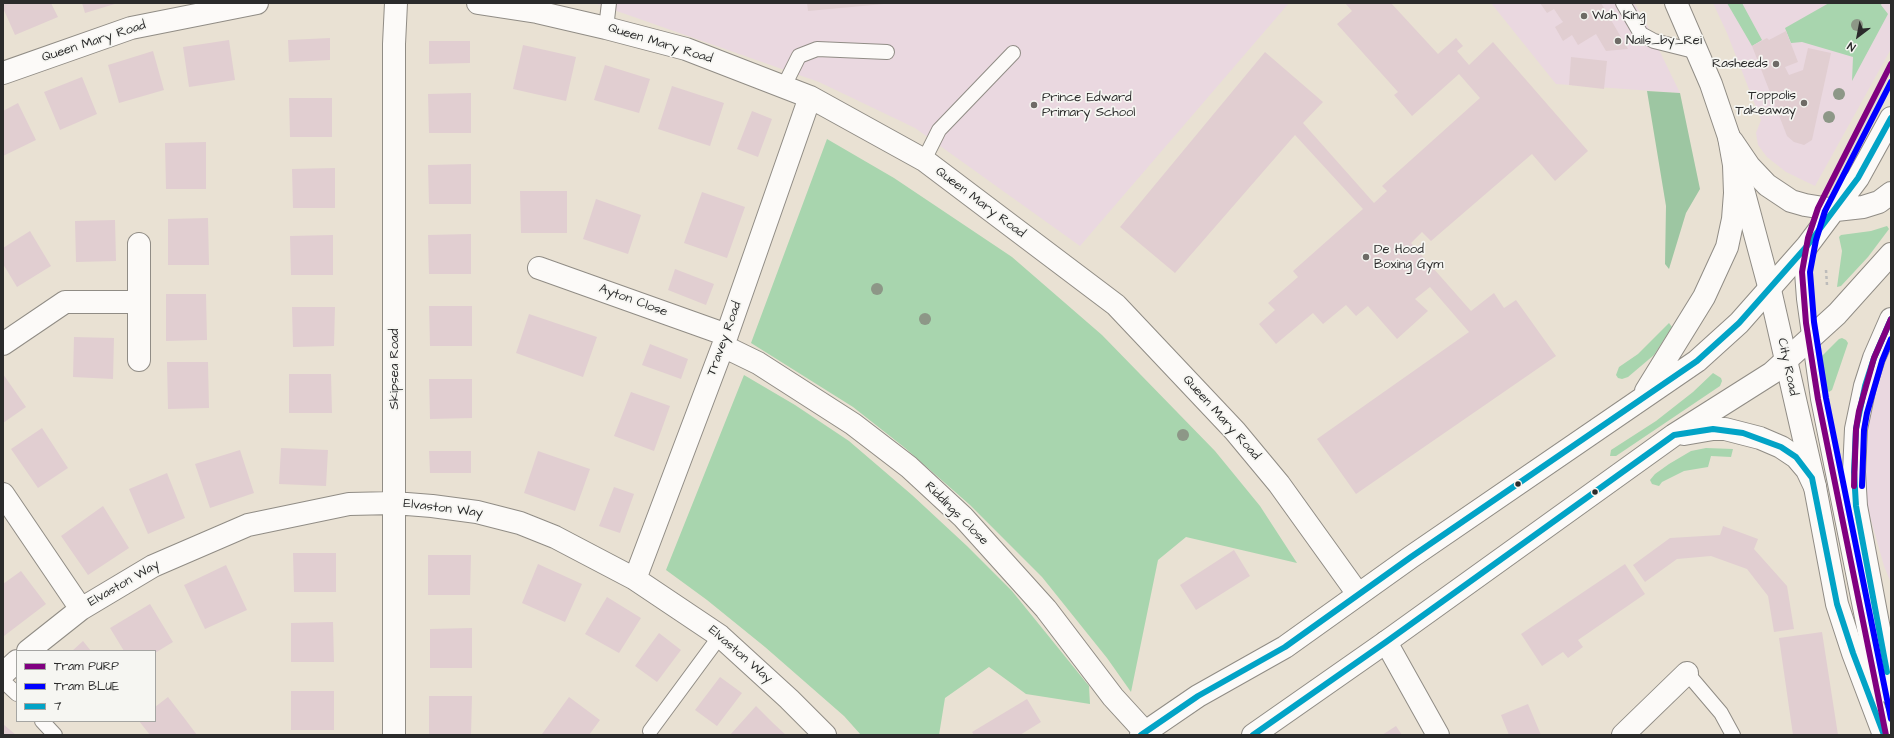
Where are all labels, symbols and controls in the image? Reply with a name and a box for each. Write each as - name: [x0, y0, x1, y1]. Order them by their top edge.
- place label: Wah King: [1592, 8, 1646, 24]
- marker: Wah King: [1579, 11, 1589, 21]
- north arrow: [1838, 16, 1878, 56]
- street label: Queen Mary Road: [40, 18, 148, 66]
- street label: Queen Mary Road: [606, 21, 714, 67]
- place label: Nails_by_Rei: [1626, 33, 1702, 49]
- marker: Nails_by_Rei: [1613, 36, 1623, 46]
- text: N: [1844, 38, 1858, 55]
- place label: Rasheeds: [1712, 56, 1768, 72]
- marker: Rasheeds: [1771, 59, 1781, 69]
- place label: Toppolis Takeaway: [1735, 88, 1796, 119]
- place label: Prince Edward Primary School: [1042, 90, 1135, 121]
- marker: Toppolis Takeaway: [1799, 98, 1809, 108]
- marker: Prince Edward Primary School: [1029, 100, 1039, 110]
- street label: Queen Mary Road: [932, 164, 1028, 242]
- place label: De Hood Boxing Gym: [1374, 242, 1443, 273]
- marker: De Hood Boxing Gym: [1361, 252, 1371, 262]
- street label: Ayton Close: [597, 281, 669, 321]
- street label: Travey Road: [704, 300, 746, 378]
- street label: Skipsea Road: [387, 329, 403, 409]
- street label: City Road: [1773, 337, 1801, 397]
- street label: Queen Mary Road: [1179, 373, 1263, 463]
- street label: Riddings Close: [921, 479, 991, 549]
- unlabelled marker: [1513, 479, 1523, 489]
- unlabelled marker: [1590, 487, 1600, 497]
- street label: Elvaston Way: [402, 496, 484, 522]
- street label: Elvaston Way: [86, 557, 162, 611]
- street label: Elvaston Way: [705, 623, 775, 687]
- legend: [16, 650, 156, 722]
- text: Tram PURP: [54, 658, 119, 675]
- text: Tram BLUE: [54, 678, 119, 695]
- text: 7: [54, 698, 61, 715]

